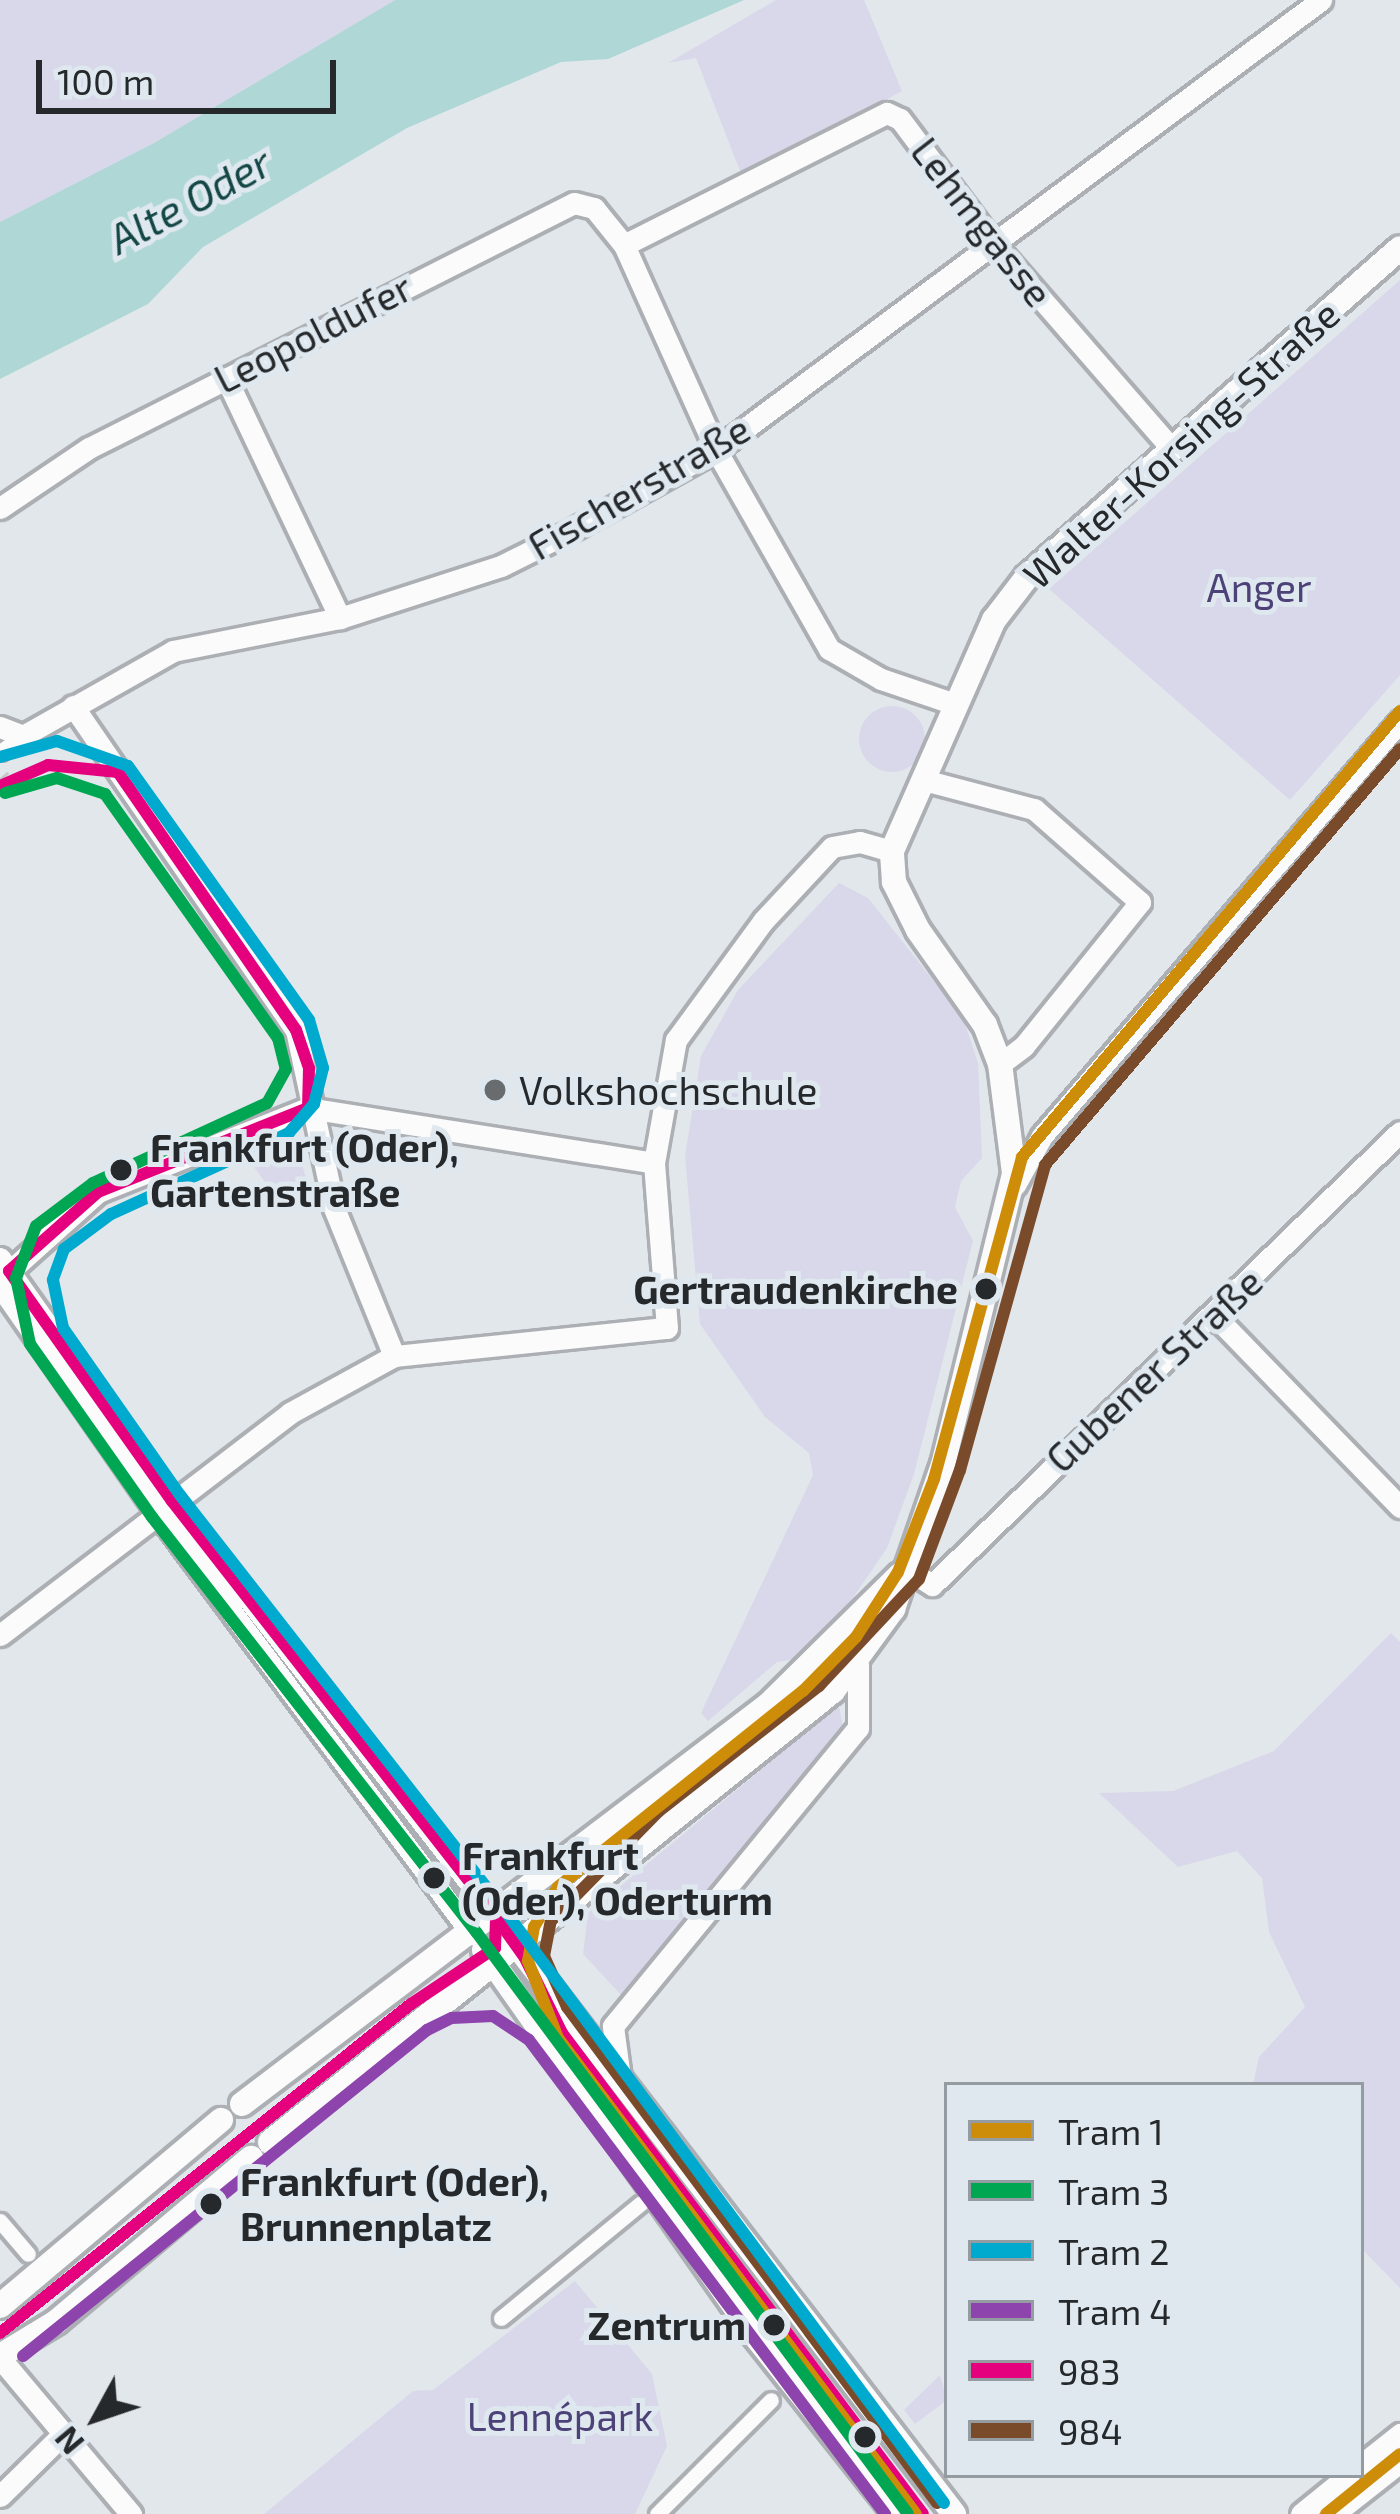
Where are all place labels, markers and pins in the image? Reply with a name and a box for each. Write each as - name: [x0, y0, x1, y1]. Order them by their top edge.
- place label: Volkshochschule: [519, 1067, 818, 1113]
- marker: Volkshochschule: [482, 1077, 508, 1103]
- place label: Frankfurt (Oder), Gartenstraße: [150, 1125, 459, 1216]
- marker: Frankfurt (Oder), Gartenstraße: [104, 1153, 138, 1187]
- place label: Gertraudenkirche: [633, 1266, 958, 1312]
- marker: Gertraudenkirche: [969, 1272, 1003, 1306]
- place label: Frankfurt (Oder), Oderturm: [462, 1833, 773, 1924]
- marker: Frankfurt (Oder), Oderturm: [417, 1861, 451, 1895]
- place label: Frankfurt (Oder), Brunnenplatz: [240, 2159, 549, 2250]
- marker: Frankfurt (Oder), Brunnenplatz: [194, 2187, 228, 2221]
- place label: Zentrum: [588, 2302, 746, 2348]
- marker: Zentrum: [757, 2308, 791, 2342]
- unlabelled marker: [854, 2426, 876, 2448]

